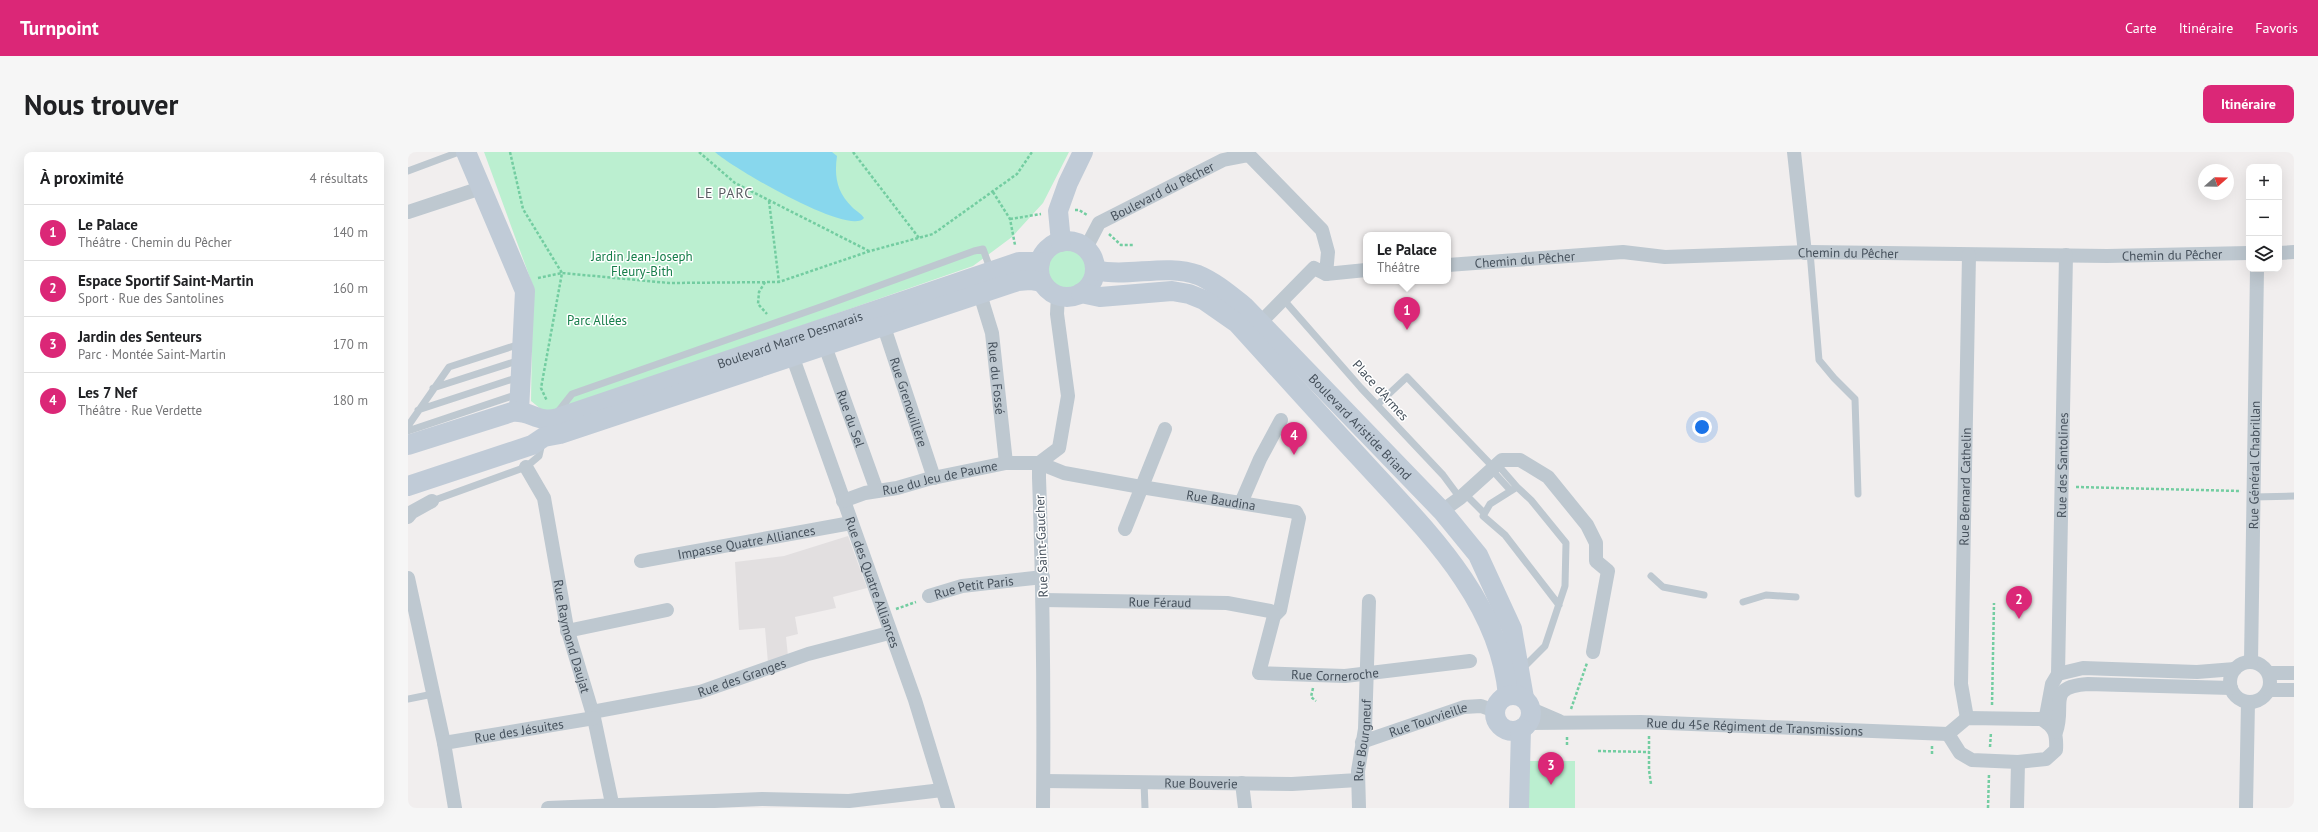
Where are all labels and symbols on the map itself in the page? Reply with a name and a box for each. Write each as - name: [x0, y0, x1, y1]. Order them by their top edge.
- street label: Boulevard du Pêcher: [1108, 158, 1218, 225]
- north arrow: [2198, 164, 2234, 200]
- district label: LE PARC: [697, 184, 753, 202]
- street label: Chemin du Pêcher: [1798, 244, 1899, 262]
- street label: Chemin du Pêcher: [2122, 246, 2223, 265]
- park label: Jardin Jean-Joseph Fleury-Bith: [590, 248, 693, 280]
- street label: Chemin du Pêcher: [1474, 248, 1576, 272]
- pin: 1: [1394, 297, 1420, 330]
- street label: Boulevard Marre Desmarais: [715, 308, 865, 373]
- park label: Parc Allées: [567, 312, 627, 329]
- street label: Rue du Fossé: [984, 341, 1009, 415]
- street label: Rue Grenouillère: [886, 355, 931, 449]
- street label: Place d'Armes: [1349, 356, 1412, 424]
- street label: Boulevard Aristide Briand: [1305, 370, 1415, 484]
- street label: Rue du Sel: [832, 388, 869, 450]
- street label: Rue Général Chabrillan: [2245, 401, 2264, 529]
- street label: Rue des Santolines: [2053, 412, 2072, 518]
- your location: [1692, 417, 1712, 437]
- pin: 4: [1281, 422, 1307, 455]
- street label: Rue Bernard Cathelin: [1956, 427, 1975, 546]
- street label: Rue du Jeu de Paume: [881, 457, 999, 499]
- street label: Rue Baudina: [1185, 486, 1257, 514]
- street label: Rue Saint-Gaucher: [1031, 494, 1052, 598]
- street label: Rue des Quatre Alliances: [841, 514, 904, 650]
- street label: Impasse Quatre Alliances: [676, 522, 817, 563]
- street label: Rue Petit Paris: [932, 572, 1014, 603]
- street label: Rue Raymond Daujat: [550, 578, 594, 696]
- pin: 2: [2006, 586, 2032, 619]
- street label: Rue Féraud: [1128, 593, 1192, 611]
- street label: Rue des Granges: [695, 654, 788, 701]
- street label: Rue Corneroche: [1291, 664, 1380, 685]
- street label: Rue Bourgneuf: [1350, 698, 1375, 782]
- street label: Rue Tourvieille: [1387, 699, 1468, 741]
- street label: Rue du 45e Régiment de Transmissions: [1646, 714, 1864, 740]
- street label: Rue des Jésuites: [473, 715, 565, 747]
- pin: 3: [1538, 752, 1564, 785]
- street label: Rue Bouverie: [1164, 774, 1238, 792]

